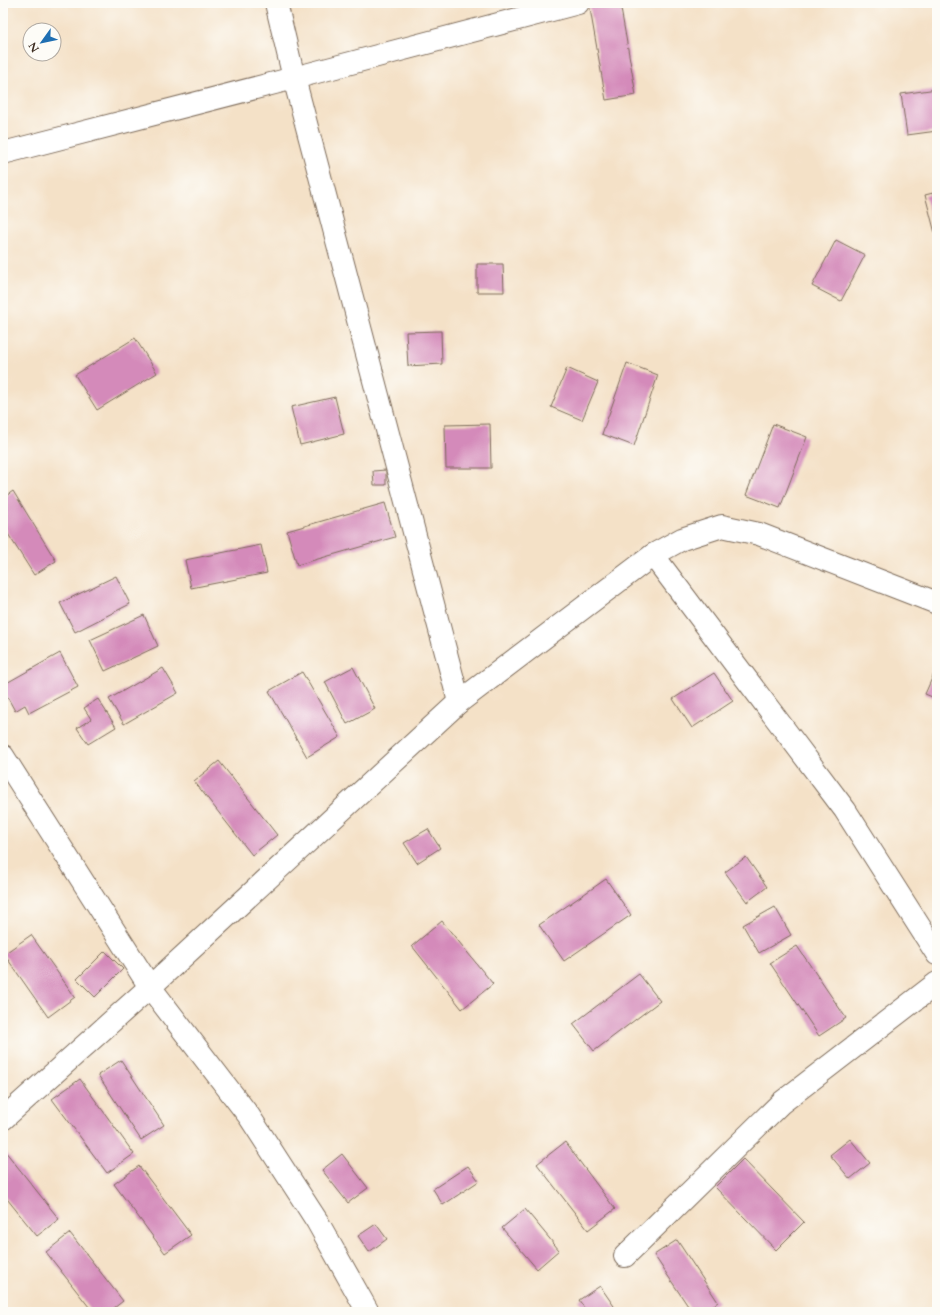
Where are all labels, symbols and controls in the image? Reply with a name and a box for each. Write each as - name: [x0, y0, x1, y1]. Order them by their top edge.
- north arrow: [22, 22, 62, 62]
- text: N: [25, 39, 43, 55]

